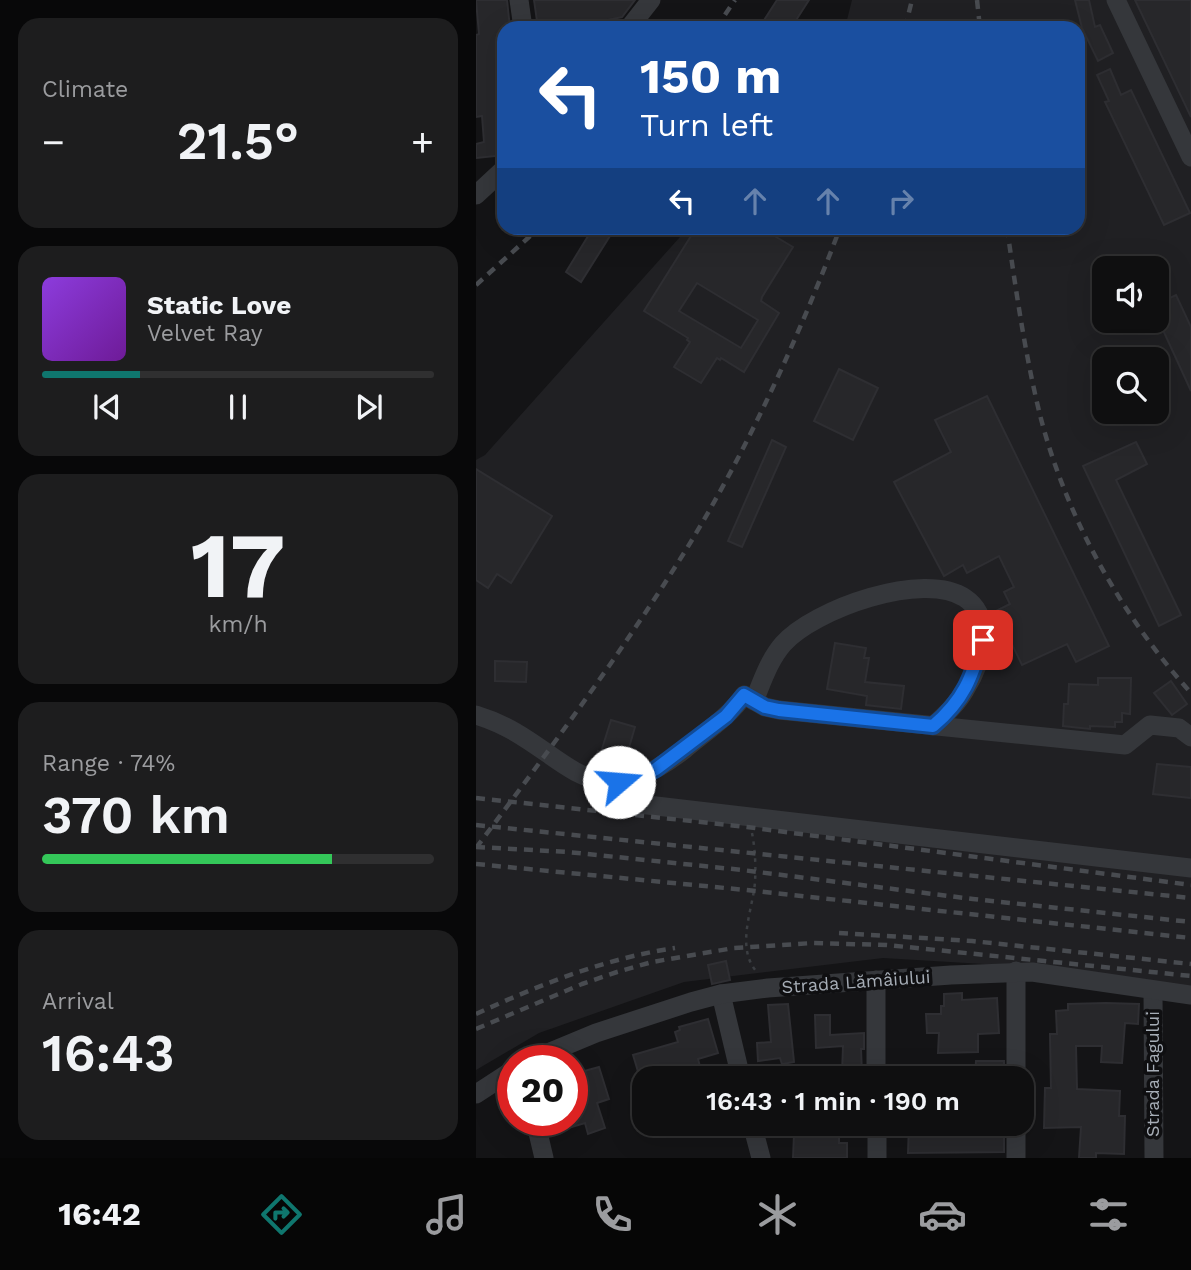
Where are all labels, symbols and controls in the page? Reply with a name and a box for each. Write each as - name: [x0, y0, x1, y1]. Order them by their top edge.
- text: 150 m: [640, 47, 781, 105]
- icon: left: [525, 49, 616, 140]
- text: Climate: [42, 76, 128, 103]
- text: Turn left: [640, 106, 773, 144]
- text: 21.5°: [177, 111, 299, 172]
- text: −: [42, 120, 65, 164]
- text: +: [411, 120, 434, 164]
- icon: left: [663, 182, 701, 220]
- icon: ahead: [736, 182, 774, 220]
- icon: ahead: [809, 182, 847, 220]
- icon: right: [882, 182, 920, 220]
- map controls: [1092, 256, 1169, 424]
- button: sound: [1092, 256, 1169, 333]
- text: Static Love: [147, 290, 291, 320]
- text: Velvet Ray: [147, 320, 263, 347]
- button: search: [1092, 347, 1169, 424]
- icon: previous: [88, 388, 126, 426]
- icon: pause: [219, 388, 257, 426]
- icon: next: [350, 388, 388, 426]
- text: 17: [191, 512, 285, 619]
- pin: [953, 610, 1013, 670]
- text: km/h: [208, 611, 268, 638]
- icon: arrive: [964, 621, 1002, 659]
- position arrow: [582, 745, 656, 819]
- text: Range · 74%: [42, 750, 175, 777]
- text: 370 km: [42, 785, 230, 846]
- street label: Strada Lămâiului: [781, 966, 931, 997]
- text: Arrival: [42, 988, 114, 1015]
- street label: Strada Fagului: [1142, 1011, 1163, 1137]
- text: 16:43: [42, 1023, 175, 1084]
- speed limit sign: 20: [497, 1045, 588, 1136]
- text: 16:43 · 1 min · 190 m: [706, 1086, 960, 1116]
- icon: directions: [257, 1190, 306, 1239]
- icon: music: [422, 1190, 471, 1239]
- icon: phone: [588, 1190, 637, 1239]
- icon: climate: [753, 1190, 802, 1239]
- icon: car: [918, 1190, 967, 1239]
- icon: filters: [1084, 1190, 1133, 1239]
- text: 16:42: [58, 1195, 141, 1233]

